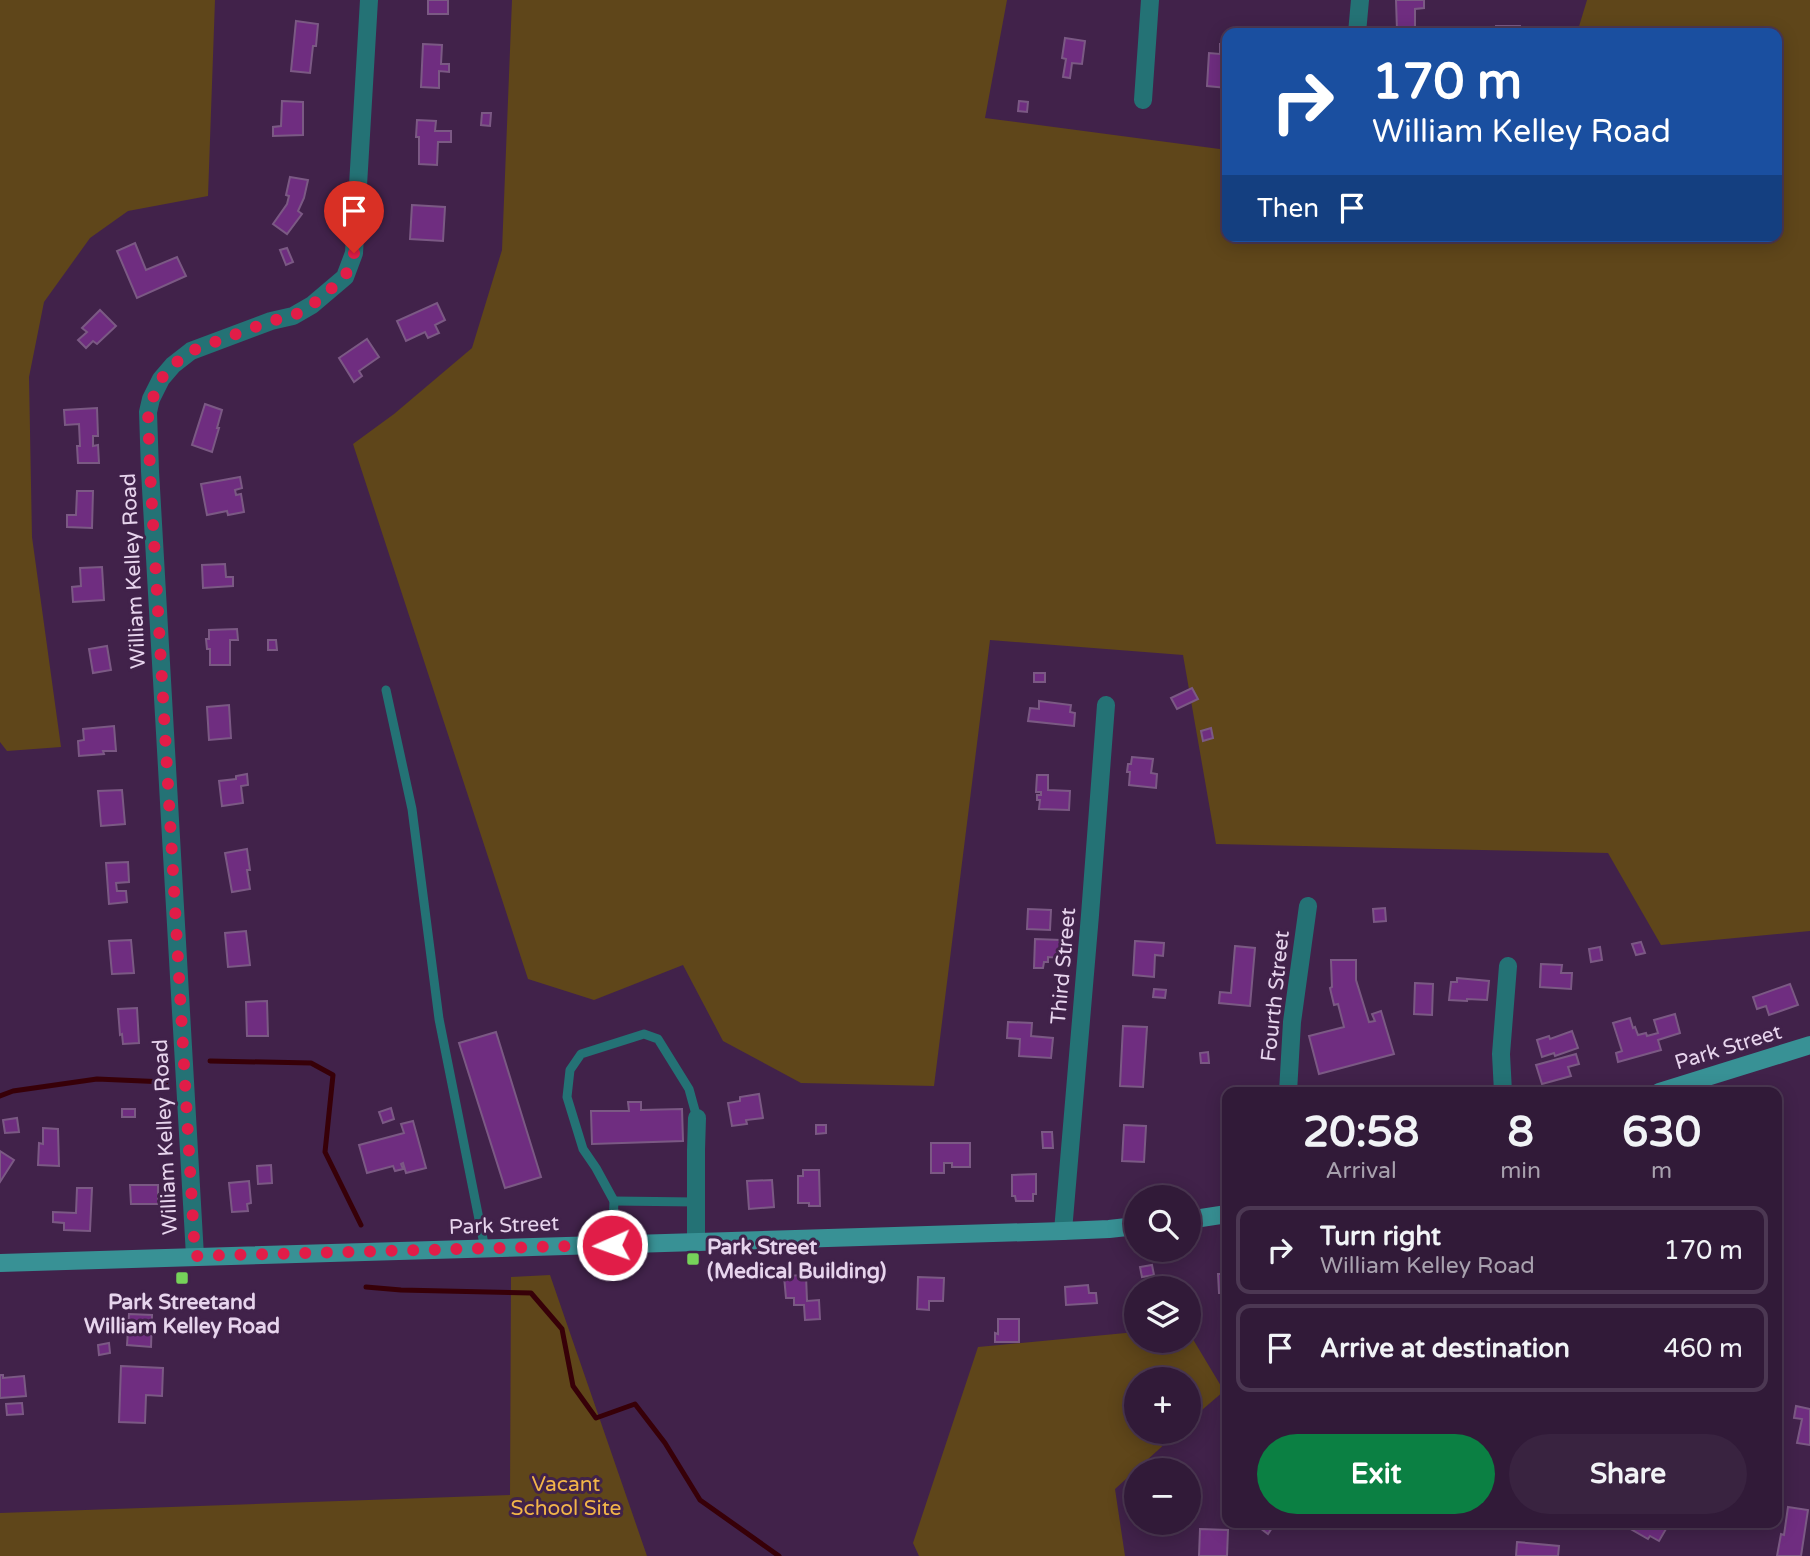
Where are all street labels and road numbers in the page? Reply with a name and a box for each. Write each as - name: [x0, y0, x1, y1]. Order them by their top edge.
- street label: William Kelley Road: [116, 472, 151, 670]
- street label: Third Street: [1046, 907, 1081, 1025]
- street label: Fourth Street: [1256, 929, 1295, 1063]
- street label: Park Street: [1672, 1019, 1785, 1076]
- street label: William Kelley Road: [148, 1038, 183, 1236]
- street label: Park Street: [448, 1211, 560, 1240]

